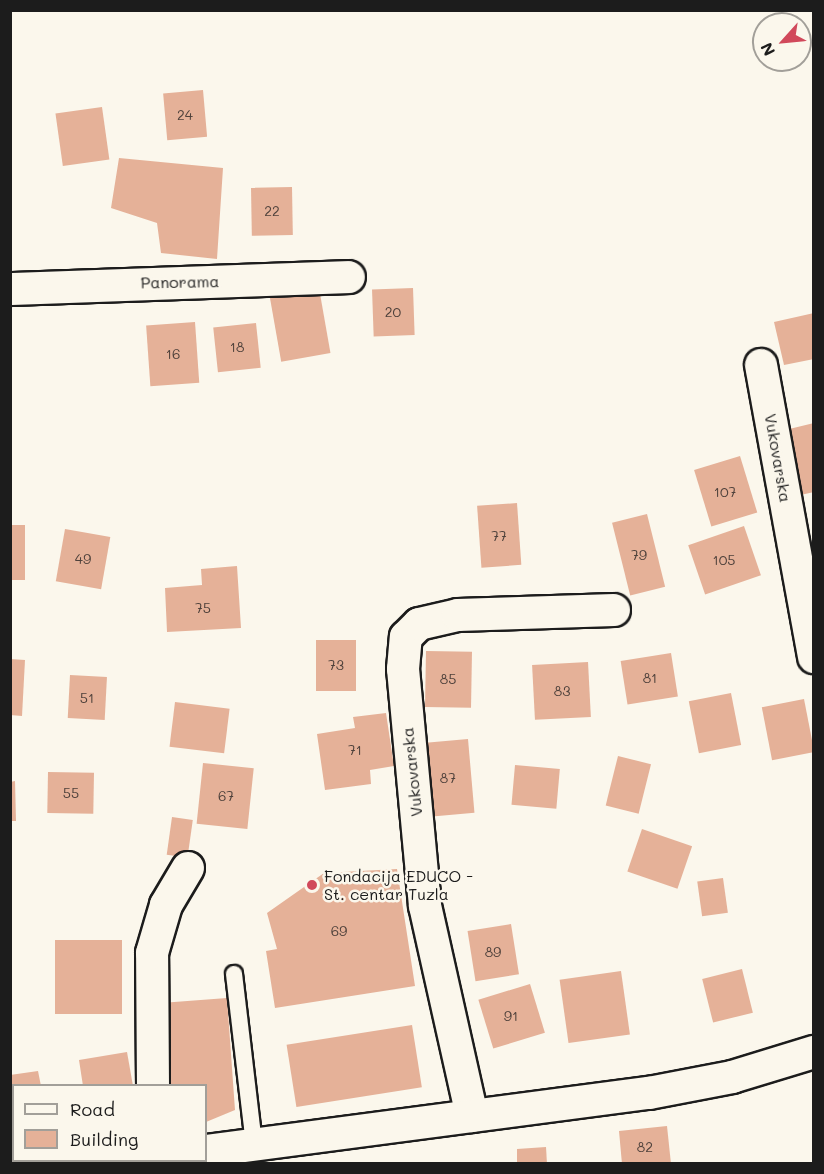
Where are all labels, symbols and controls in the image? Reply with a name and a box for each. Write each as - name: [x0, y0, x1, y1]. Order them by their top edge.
- north arrow: [752, 12, 812, 72]
- text: N: [755, 39, 779, 60]
- house number: 24: [177, 107, 193, 123]
- house number: 22: [264, 203, 280, 219]
- street label: Panorama: [140, 272, 220, 292]
- house number: 20: [385, 304, 401, 320]
- house number: 18: [230, 339, 244, 355]
- house number: 16: [166, 346, 180, 362]
- street label: Vukovarska: [761, 412, 795, 504]
- house number: 107: [714, 484, 736, 500]
- house number: 77: [491, 528, 507, 544]
- house number: 79: [631, 547, 647, 563]
- house number: 49: [75, 551, 91, 567]
- house number: 105: [712, 552, 736, 568]
- house number: 75: [195, 600, 211, 616]
- house number: 73: [328, 657, 344, 673]
- house number: 81: [643, 670, 657, 686]
- house number: 85: [440, 671, 456, 687]
- house number: 83: [554, 683, 570, 699]
- house number: 51: [80, 690, 94, 706]
- street label: Vukovarska: [398, 726, 426, 818]
- house number: 71: [348, 742, 362, 758]
- house number: 87: [440, 770, 456, 786]
- house number: 55: [63, 785, 79, 801]
- house number: 67: [218, 788, 234, 804]
- place label: Fondacija EDUCO - St. centar Tuzla: [324, 866, 473, 904]
- marker: Fondacija EDUCO - St. centar Tuzla: [305, 878, 319, 892]
- house number: 69: [331, 923, 347, 939]
- house number: 89: [485, 944, 501, 960]
- house number: 91: [504, 1008, 518, 1024]
- legend: [12, 1084, 207, 1162]
- text: Road: [70, 1097, 115, 1121]
- text: Building: [70, 1127, 138, 1151]
- house number: 82: [637, 1139, 653, 1155]

